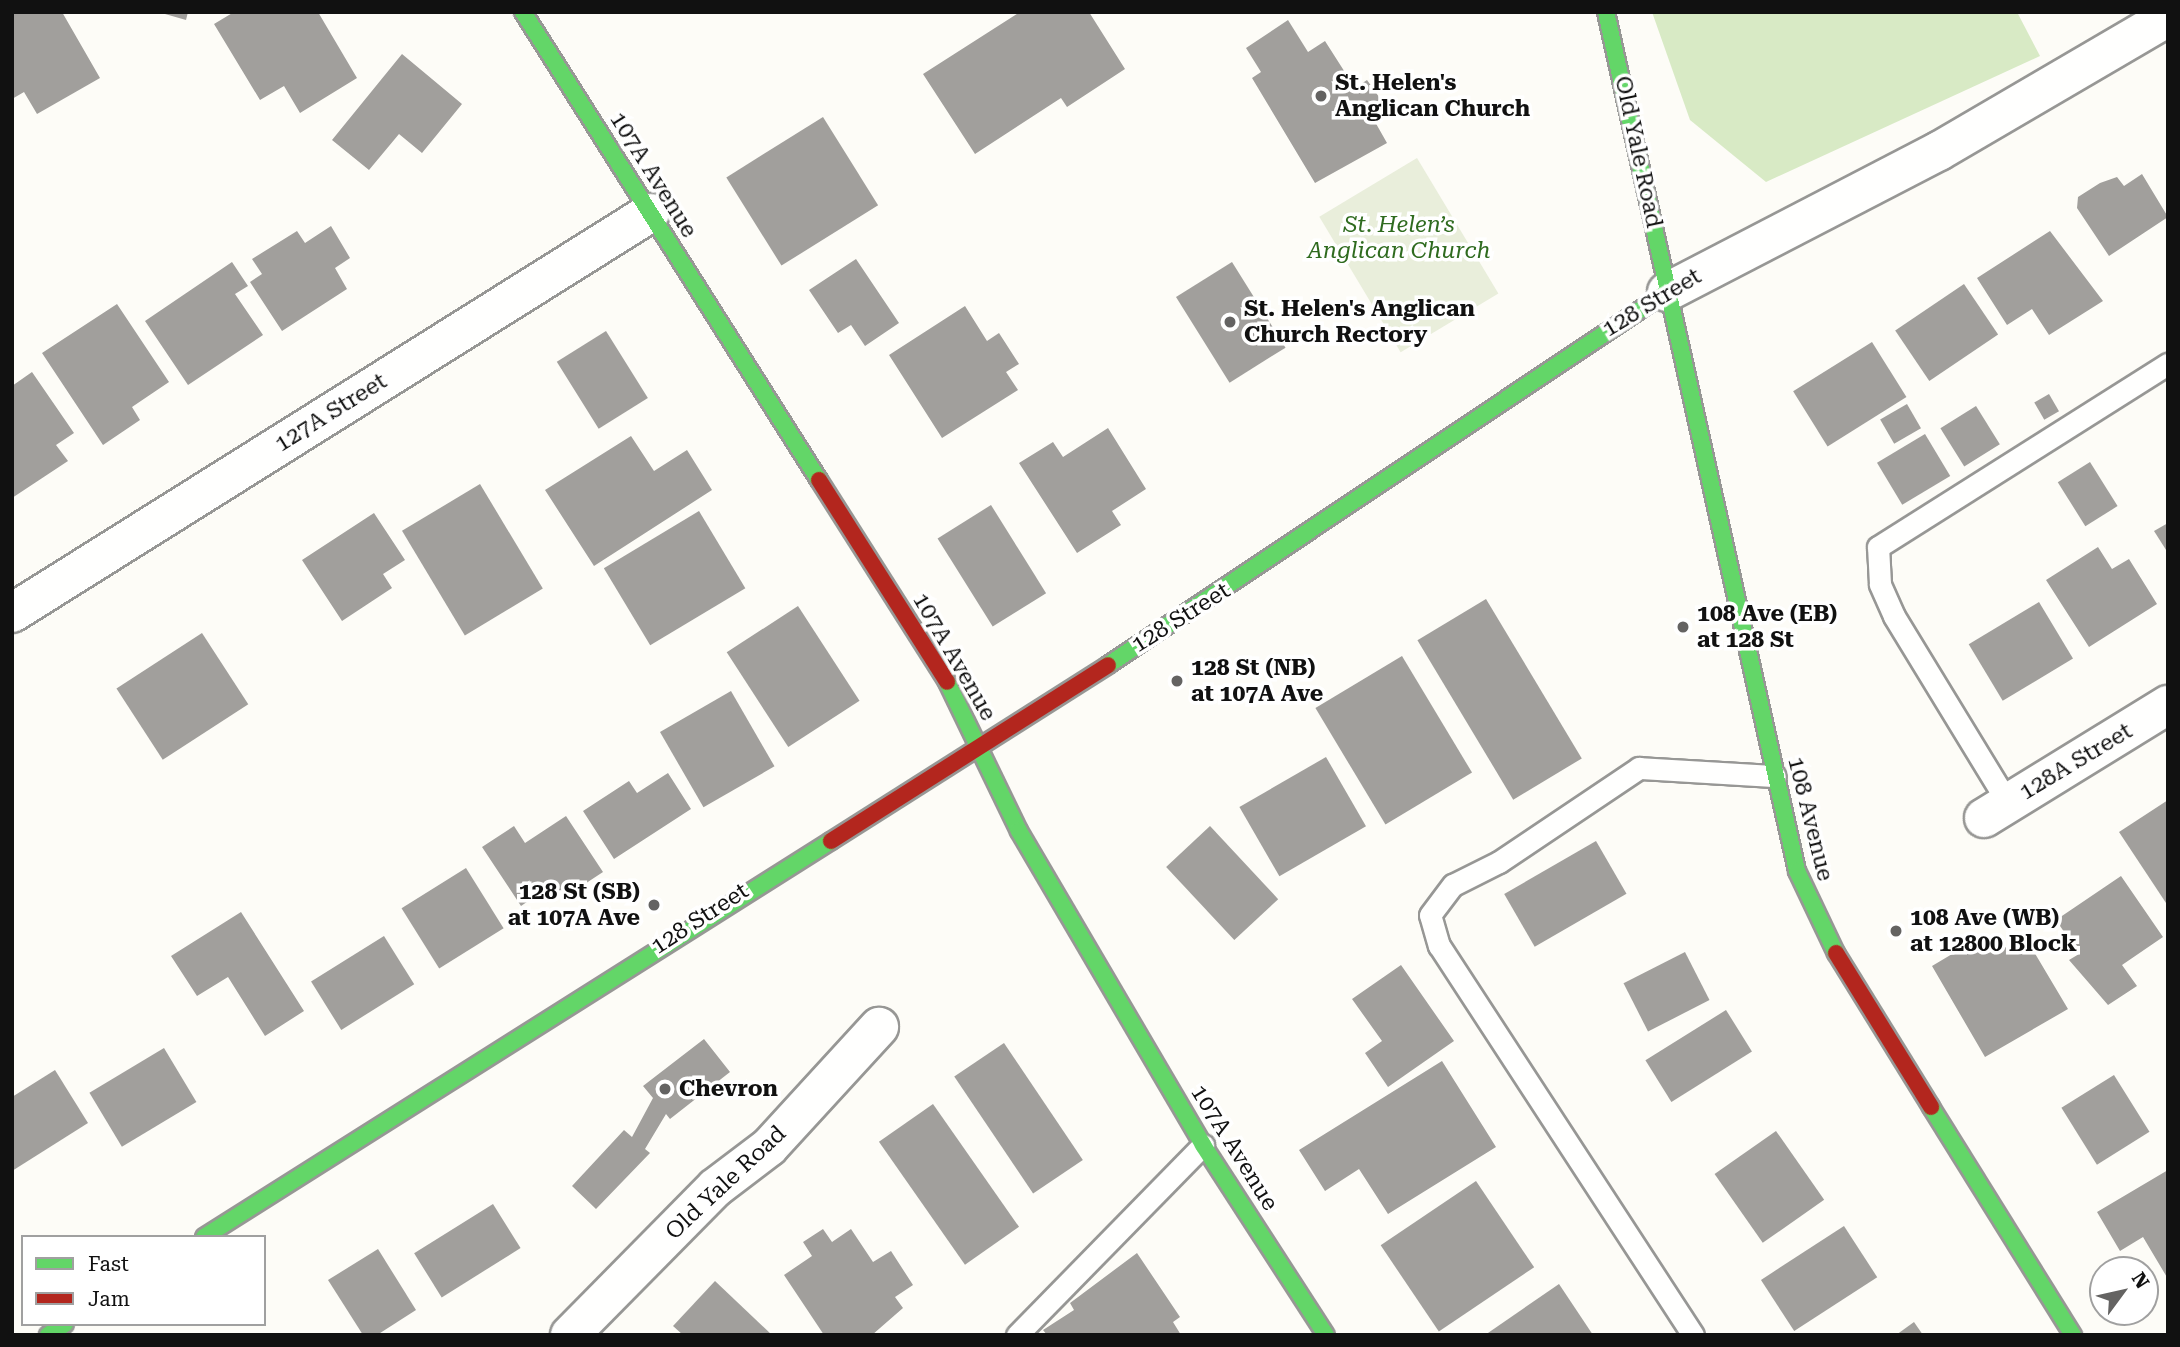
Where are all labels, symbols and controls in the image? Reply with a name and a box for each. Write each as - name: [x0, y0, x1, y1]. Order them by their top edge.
- place label: St. Helen's Anglican Church: [1335, 69, 1530, 123]
- street label: Old Yale Road: [1608, 74, 1668, 230]
- marker: St. Helen's Anglican Church: [1313, 88, 1329, 104]
- street label: 107A Avenue: [603, 107, 703, 243]
- park label: St. Helen’s Anglican Church: [1308, 211, 1490, 265]
- street label: 128 Street: [1598, 263, 1706, 343]
- place label: St. Helen's Anglican Church Rectory: [1244, 295, 1475, 349]
- marker: St. Helen's Anglican Church Rectory: [1222, 314, 1238, 330]
- street label: 127A Street: [270, 368, 392, 458]
- street label: 128 Street: [1127, 577, 1235, 659]
- street label: 107A Avenue: [906, 588, 1002, 726]
- place label: 108 Ave (EB) at 128 St: [1697, 600, 1837, 654]
- marker: 108 Ave (EB) at 128 St: [1675, 619, 1691, 635]
- place label: 128 St (NB) at 107A Ave: [1191, 654, 1323, 708]
- marker: 128 St (NB) at 107A Ave: [1169, 673, 1185, 689]
- street label: 128A Street: [2015, 718, 2137, 806]
- street label: 108 Avenue: [1781, 754, 1839, 884]
- street label: 128 Street: [646, 877, 754, 961]
- place label: 128 St (SB) at 107A Ave: [508, 878, 640, 932]
- marker: 128 St (SB) at 107A Ave: [646, 897, 662, 913]
- place label: 108 Ave (WB) at 12800 Block: [1910, 904, 2077, 958]
- marker: 108 Ave (WB) at 12800 Block: [1888, 923, 1904, 939]
- place label: Chevron: [679, 1075, 778, 1103]
- street label: 107A Avenue: [1184, 1080, 1284, 1216]
- marker: Chevron: [657, 1081, 673, 1097]
- street label: Old Yale Road: [660, 1120, 792, 1246]
- legend: [21, 1235, 266, 1326]
- text: Fast: [88, 1252, 129, 1276]
- north arrow: [2089, 1256, 2159, 1326]
- text: N: [2127, 1268, 2154, 1293]
- text: Jam: [88, 1287, 130, 1311]

